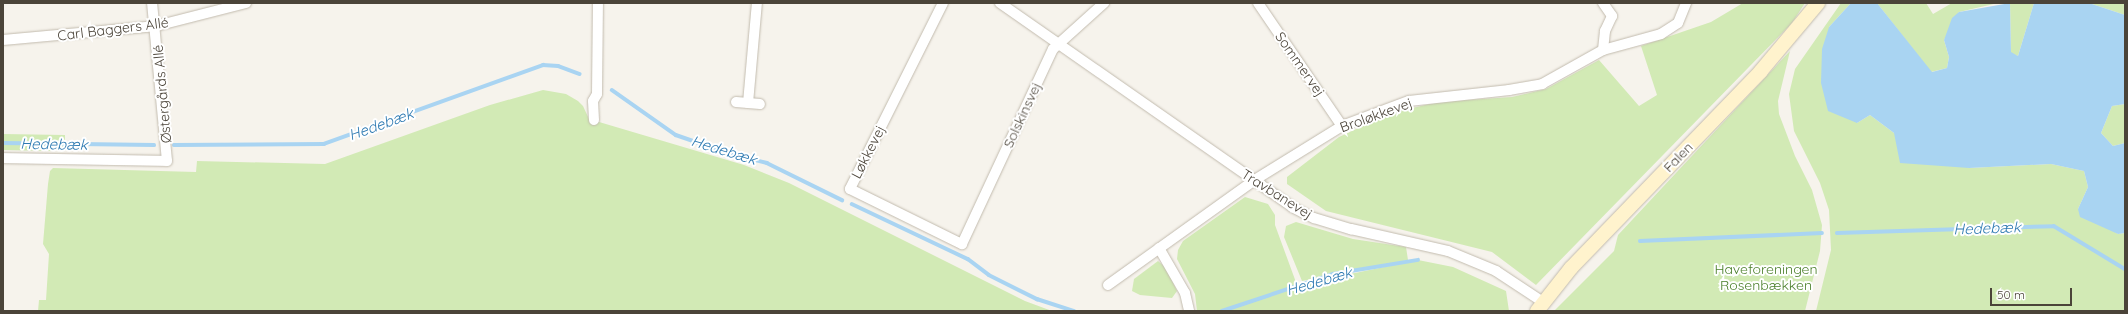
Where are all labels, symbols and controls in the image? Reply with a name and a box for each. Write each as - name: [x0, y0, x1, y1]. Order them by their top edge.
- street label: Carl Baggers Allé: [56, 14, 170, 44]
- street label: Sommervej: [1272, 29, 1328, 99]
- street label: Østergårds Allé: [149, 44, 175, 144]
- street label: Solskinsvej: [1000, 80, 1044, 150]
- street label: Broløkkevej: [1338, 94, 1414, 136]
- water label: Hedebæk: [346, 104, 416, 144]
- street label: Løkkevej: [847, 123, 889, 181]
- water label: Hedebæk: [689, 132, 759, 168]
- water label: Hedebæk: [20, 134, 88, 154]
- street label: Falen: [1660, 139, 1696, 175]
- street label: Travbanevej: [1238, 166, 1316, 222]
- water label: Hedebæk: [1953, 218, 2021, 238]
- park label: Haveforeningen Rosenbækken: [1714, 261, 1818, 294]
- water label: Hedebæk: [1284, 263, 1354, 299]
- scale bar: [1992, 280, 2074, 306]
- text: 50 m: [1997, 287, 2025, 302]

